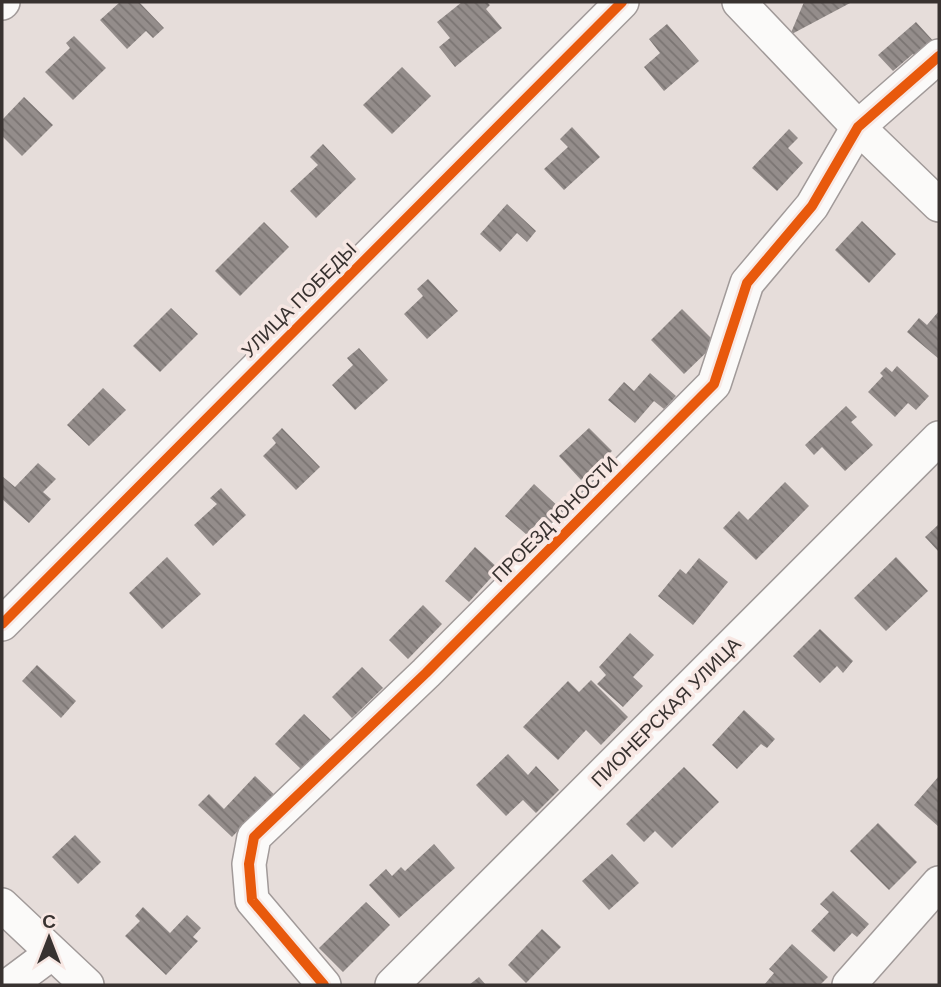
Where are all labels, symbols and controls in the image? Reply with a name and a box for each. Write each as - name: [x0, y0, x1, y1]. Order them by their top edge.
- street label: УЛИЦА ПОБЕДЫ: [238, 239, 360, 361]
- street label: ПРОЕЗД ЮНОСТИ: [488, 452, 622, 586]
- street label: ПИОНЕРСКАЯ УЛИЦА: [587, 633, 745, 791]
- north arrow: [14, 903, 84, 973]
- text: С: [42, 911, 56, 932]

